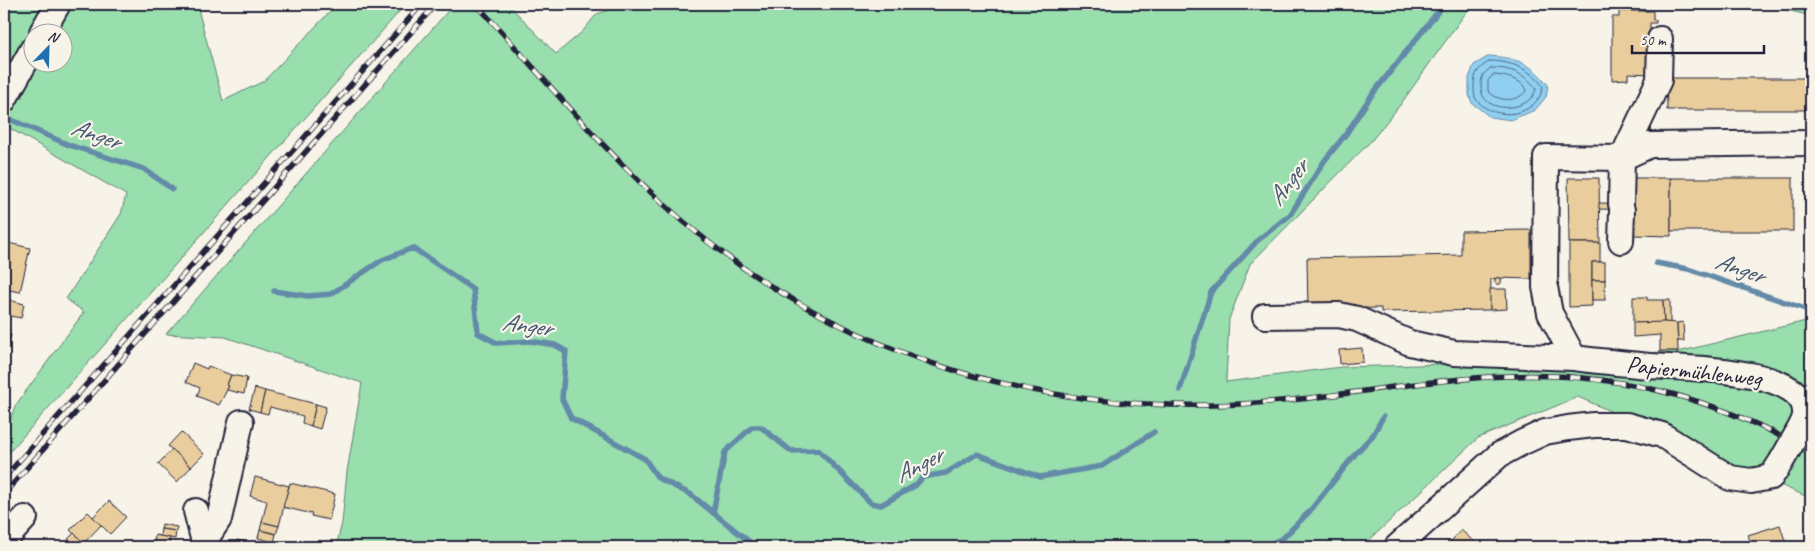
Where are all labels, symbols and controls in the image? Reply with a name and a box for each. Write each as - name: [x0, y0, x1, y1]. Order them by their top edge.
- north arrow: [22, 22, 72, 72]
- scale bar: [1632, 22, 1765, 54]
- text: N: [46, 27, 62, 47]
- text: 50 m: [1640, 31, 1667, 50]
- water label: Anger: [67, 111, 128, 158]
- water label: Anger: [1260, 150, 1318, 212]
- water label: Anger: [1711, 245, 1772, 292]
- water label: Anger: [500, 306, 558, 345]
- street label: Papiermühlenweg: [1625, 349, 1765, 393]
- water label: Anger: [889, 438, 951, 490]

